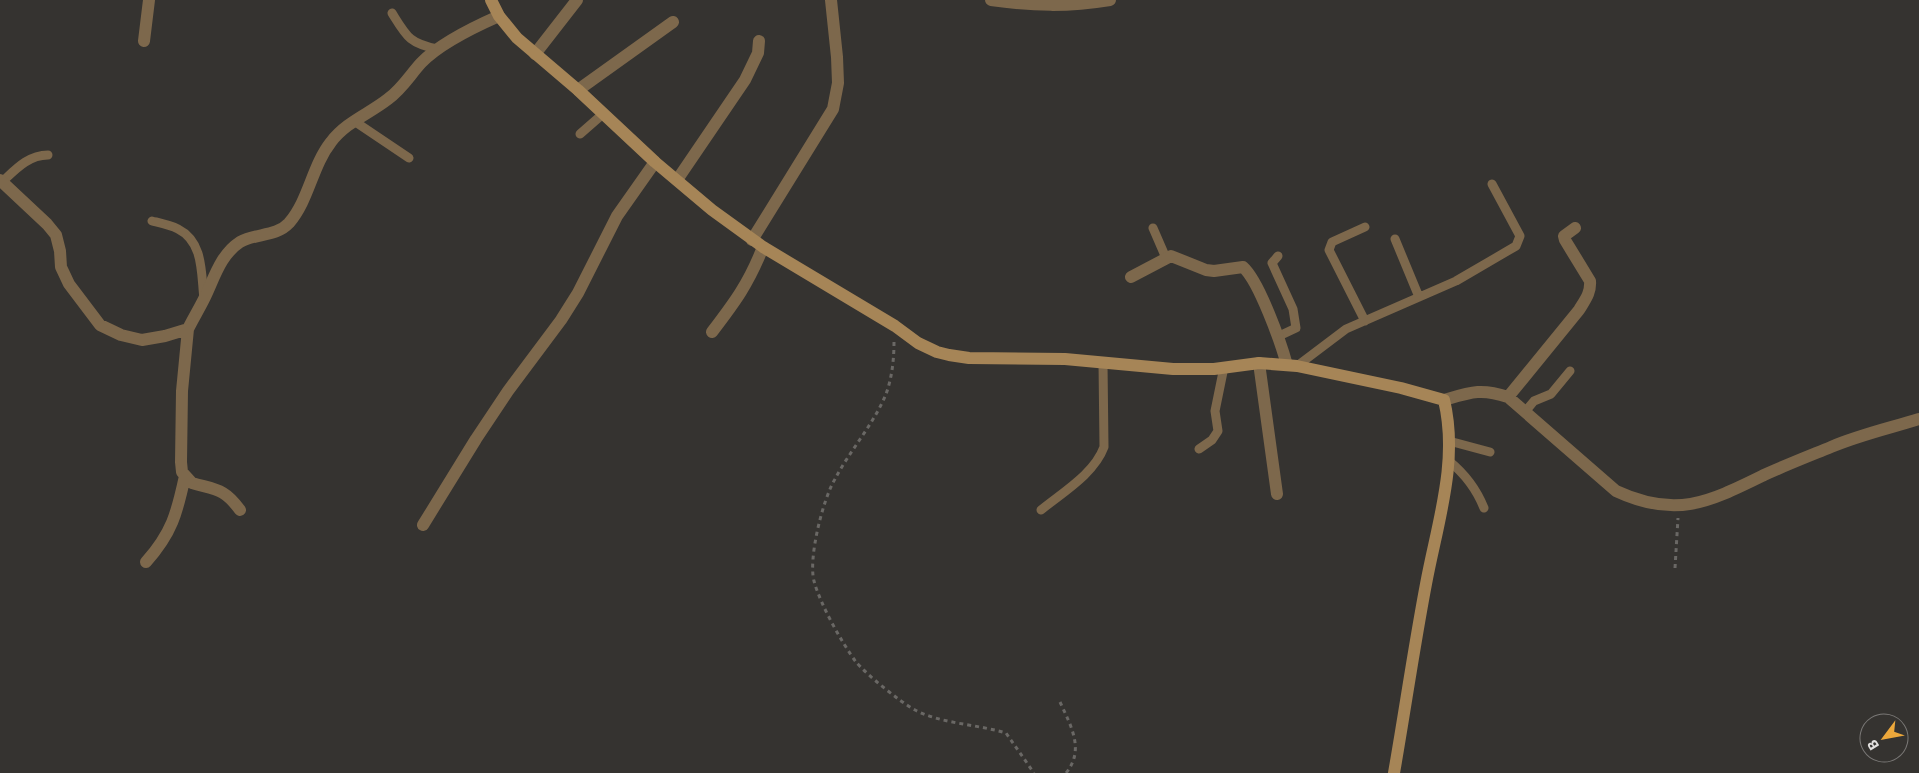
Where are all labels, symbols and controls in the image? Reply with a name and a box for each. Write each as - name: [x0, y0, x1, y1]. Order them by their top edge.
- north arrow: [1859, 713, 1909, 763]
- text: B: [1862, 736, 1883, 754]

